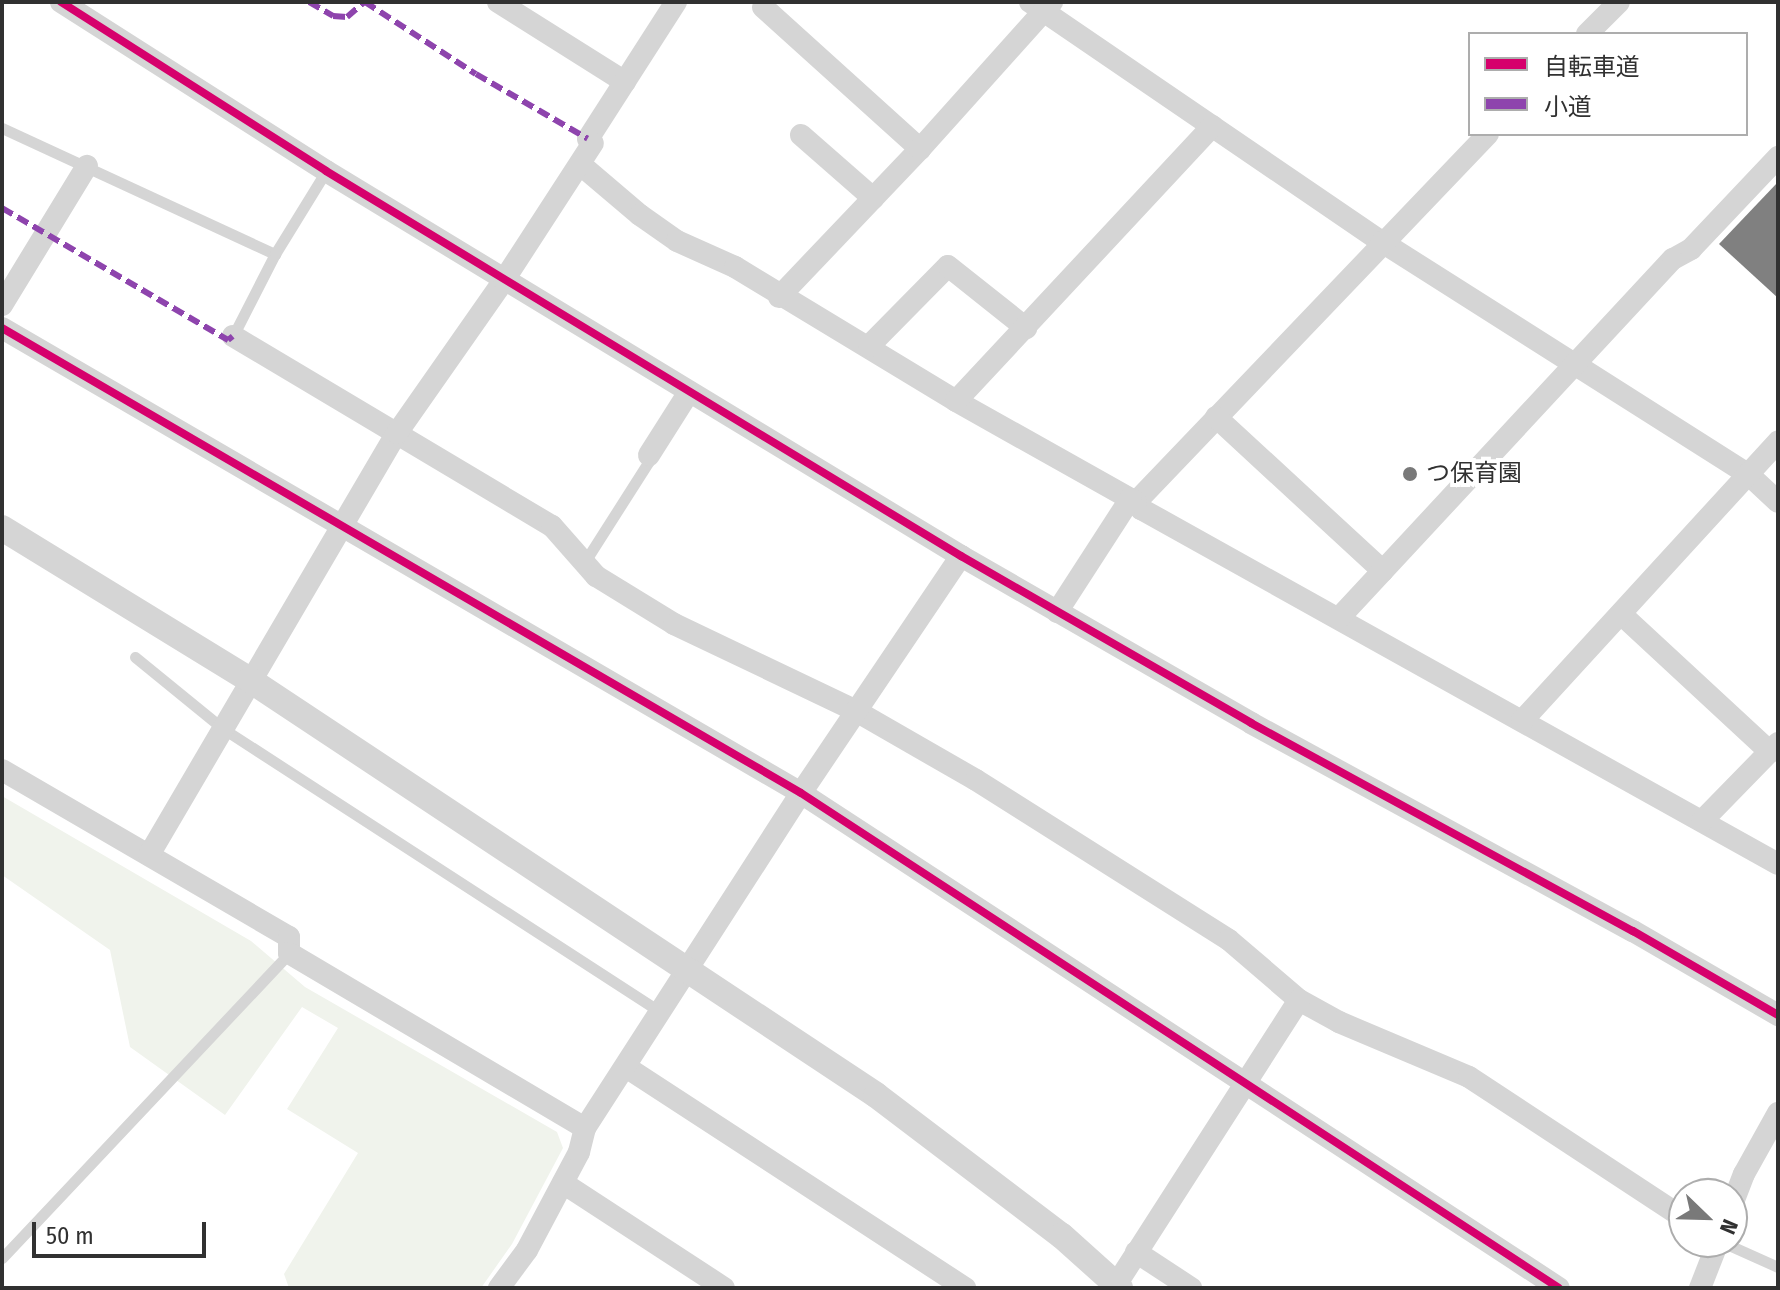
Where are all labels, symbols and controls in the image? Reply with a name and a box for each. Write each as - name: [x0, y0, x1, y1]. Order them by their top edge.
- legend: [1468, 32, 1748, 136]
- text: 自転車道: [1544, 53, 1640, 81]
- text: 小道: [1544, 93, 1592, 121]
- place label: つ保育園: [1426, 460, 1522, 488]
- marker: つ保育園: [1401, 465, 1419, 483]
- north arrow: [1668, 1178, 1748, 1258]
- scale bar: [36, 1206, 210, 1256]
- text: N: [1714, 1215, 1744, 1238]
- text: 50 m: [46, 1222, 94, 1250]

